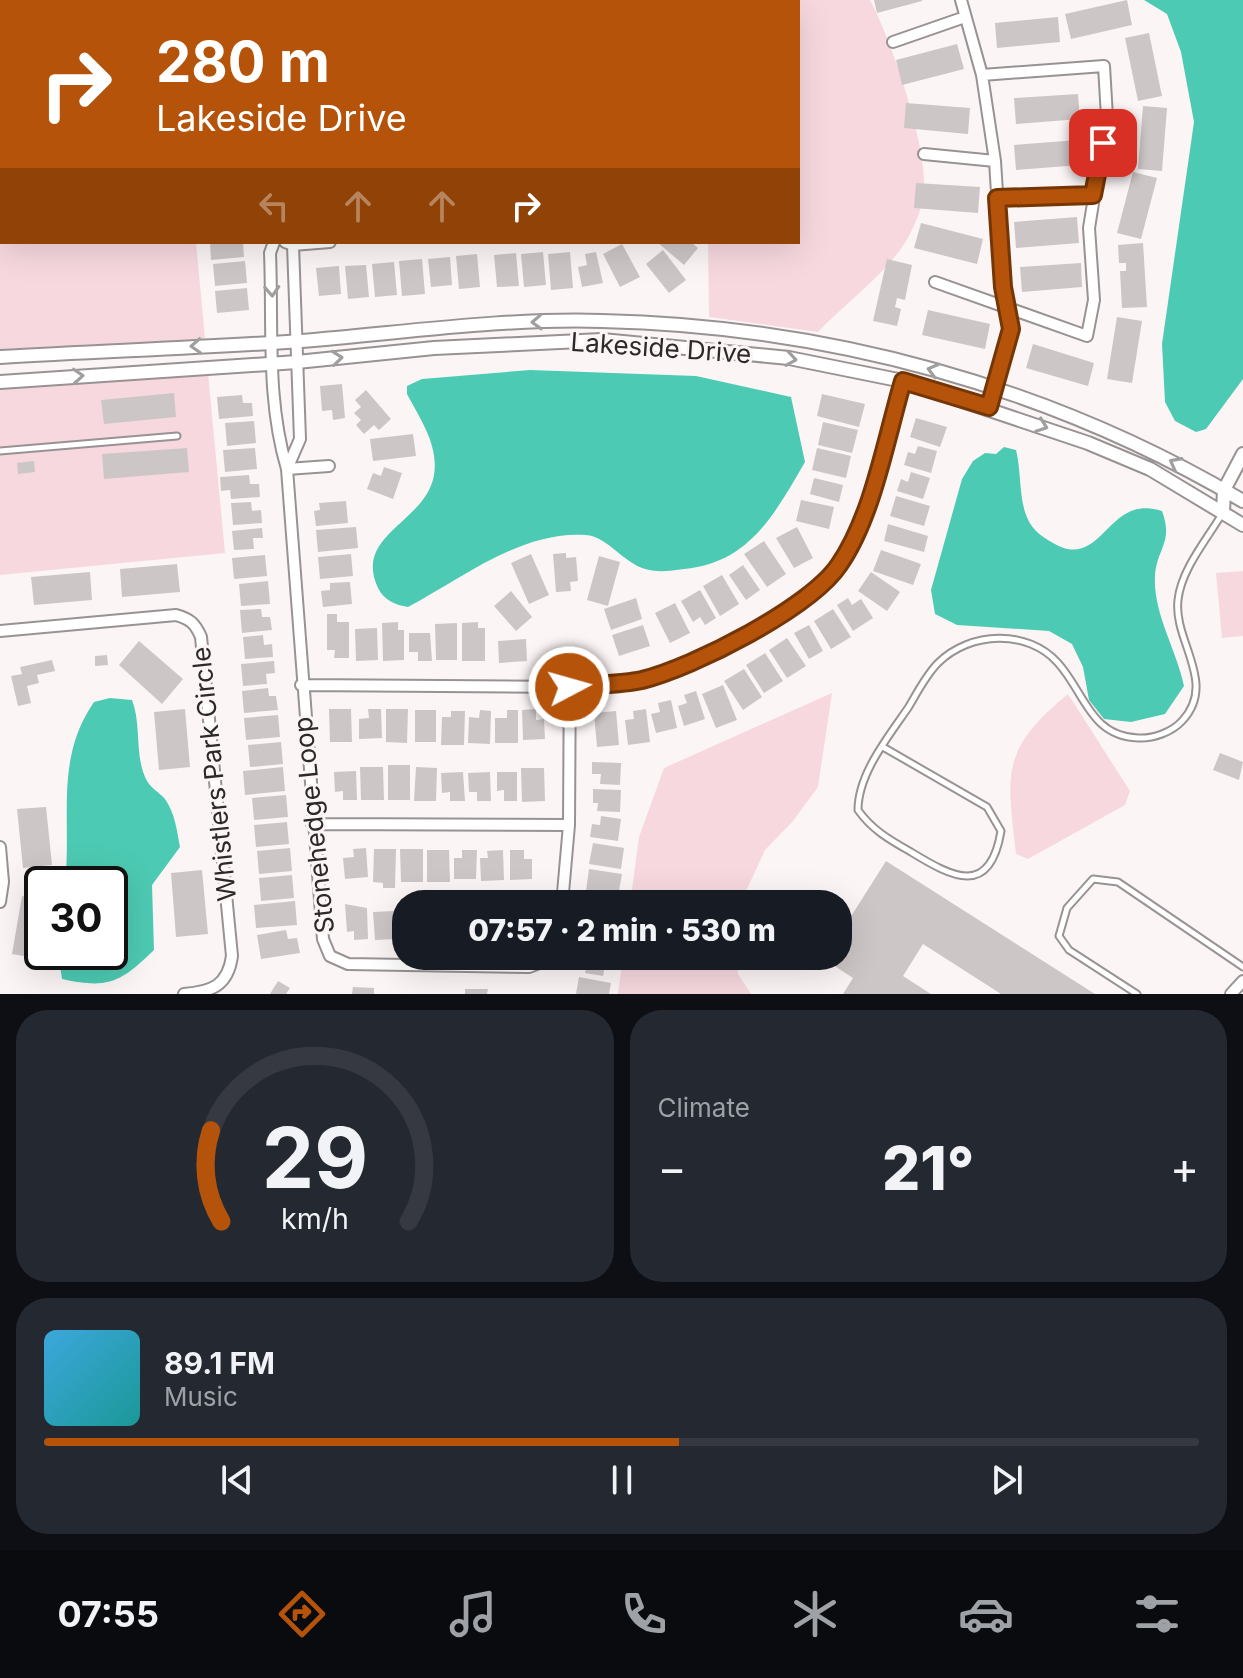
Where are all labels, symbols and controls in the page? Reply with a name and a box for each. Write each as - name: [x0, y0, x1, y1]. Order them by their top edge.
- text: 280 m: [156, 28, 330, 96]
- icon: right: [24, 32, 128, 136]
- text: Lakeside Drive: [156, 96, 407, 140]
- pin: [1069, 109, 1137, 177]
- icon: arrive: [1081, 121, 1125, 165]
- icon: left: [252, 184, 296, 228]
- icon: ahead: [336, 184, 380, 228]
- icon: ahead: [420, 184, 464, 228]
- icon: right: [504, 184, 548, 228]
- one-way arrow: [263, 285, 280, 298]
- one-way arrow: [530, 314, 543, 331]
- street label: Lakeside Drive: [570, 326, 752, 369]
- one-way arrow: [189, 337, 202, 354]
- one-way arrow: [785, 349, 798, 366]
- one-way arrow: [331, 350, 344, 367]
- one-way arrow: [926, 362, 940, 379]
- one-way arrow: [72, 368, 85, 385]
- one-way arrow: [1034, 417, 1048, 433]
- one-way arrow: [1169, 457, 1183, 473]
- street label: Whistlers Park Circle: [185, 645, 242, 903]
- position arrow: [527, 645, 611, 729]
- street label: Stonehedge Loop: [287, 715, 340, 935]
- speed limit sign: 30: [24, 866, 128, 970]
- text: 07:57 · 2 min · 530 m: [468, 912, 776, 948]
- text: Climate: [658, 1092, 750, 1123]
- text: 29: [262, 1107, 368, 1208]
- text: 21°: [882, 1132, 974, 1204]
- text: −: [658, 1141, 687, 1195]
- text: +: [1170, 1141, 1199, 1195]
- text: km/h: [281, 1201, 349, 1236]
- text: 89.1 FM: [164, 1345, 275, 1381]
- text: Music: [164, 1381, 238, 1412]
- icon: previous: [215, 1458, 259, 1502]
- icon: pause: [600, 1458, 644, 1502]
- icon: next: [985, 1458, 1029, 1502]
- icon: directions: [274, 1586, 330, 1642]
- icon: music: [445, 1586, 501, 1642]
- icon: phone: [616, 1586, 672, 1642]
- icon: climate: [787, 1586, 843, 1642]
- icon: car: [958, 1586, 1014, 1642]
- icon: filters: [1129, 1586, 1185, 1642]
- text: 07:55: [58, 1592, 159, 1636]

